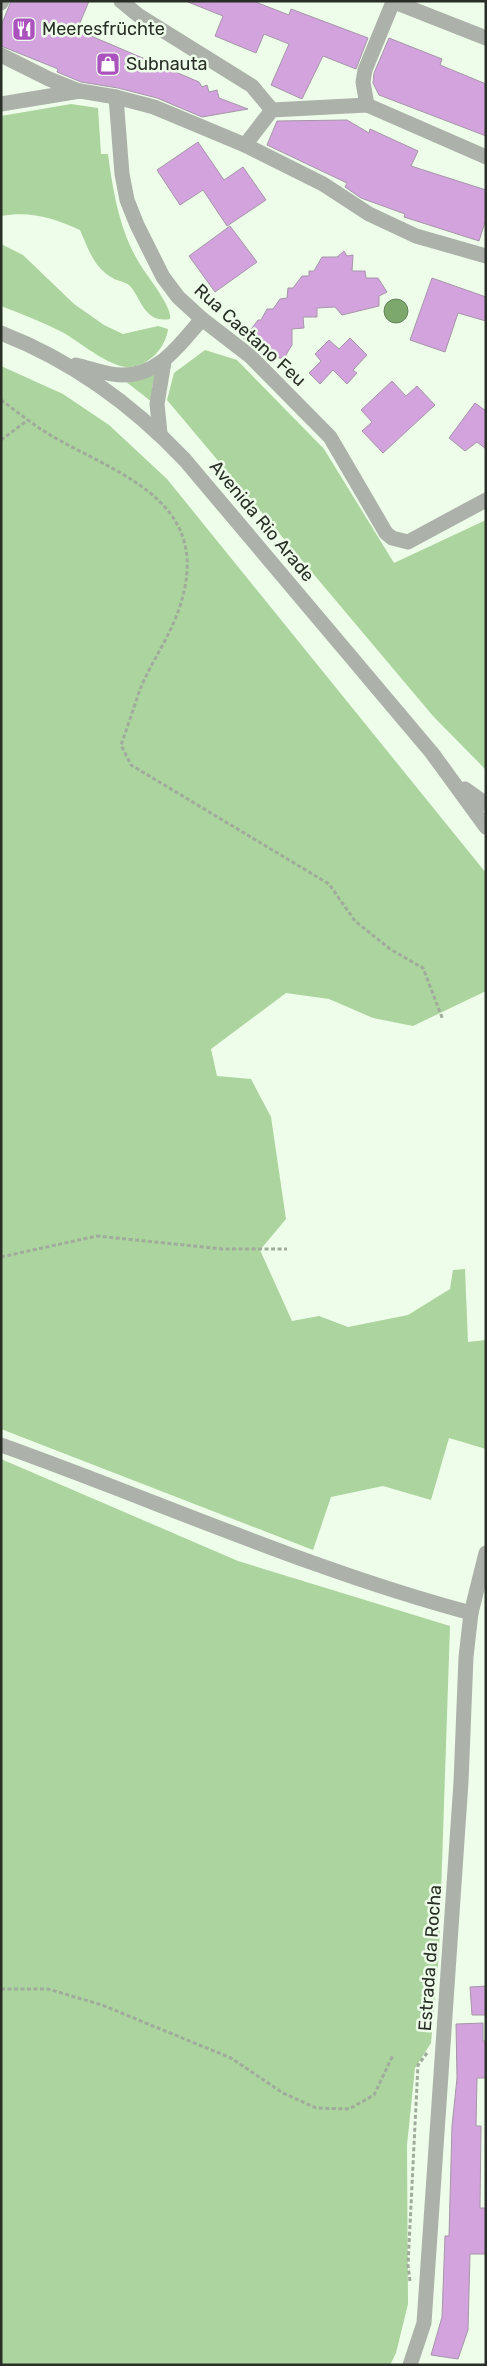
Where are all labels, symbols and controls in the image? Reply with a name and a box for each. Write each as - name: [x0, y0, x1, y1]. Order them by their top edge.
- restaurant icon: Meeresfrüchte: [11, 16, 37, 42]
- place label: Meeresfrüchte: [42, 18, 165, 40]
- shop icon: Subnauta: [95, 51, 121, 77]
- place label: Subnauta: [126, 53, 207, 75]
- street label: Rua Caetano Feu: [190, 279, 310, 391]
- street label: Avenida Rio Arade: [205, 456, 319, 586]
- street label: Estrada da Rocha: [414, 1884, 446, 2032]

